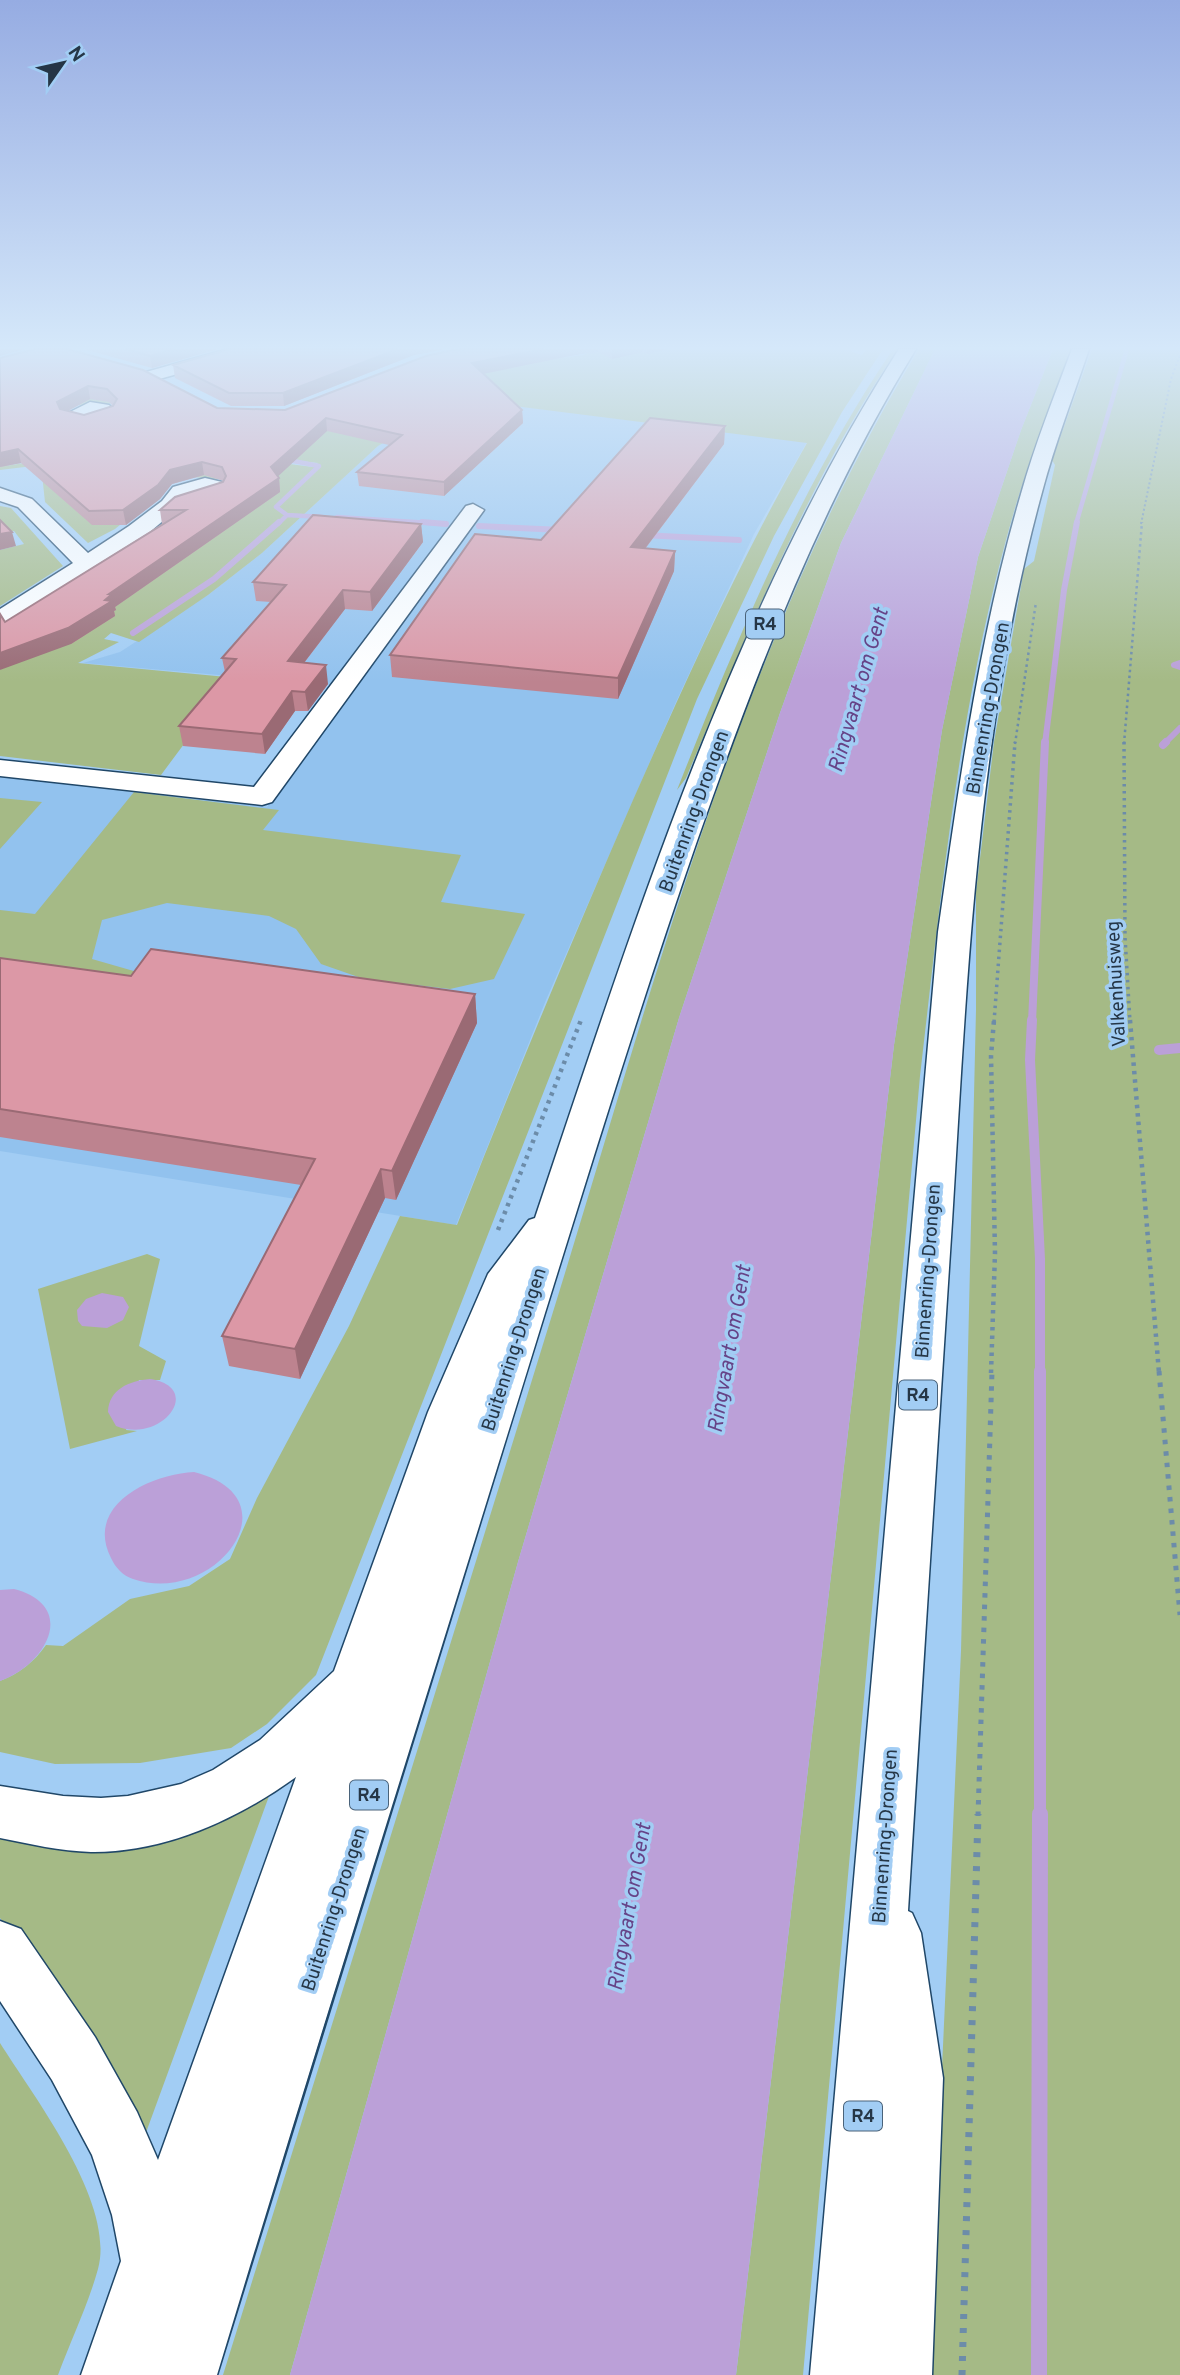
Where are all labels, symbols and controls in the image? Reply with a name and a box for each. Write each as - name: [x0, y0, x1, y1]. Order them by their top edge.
- north arrow: [28, 28, 98, 98]
- text: N: [62, 42, 89, 67]
- water label: Ringvaart om Gent: [823, 604, 896, 776]
- road number: R4: [746, 610, 784, 638]
- street label: Binnenring-Drongen: [962, 620, 1016, 797]
- street label: Buitenring-Drongen: [654, 727, 735, 896]
- street label: Valkenhuisweg: [1102, 920, 1132, 1048]
- street label: Binnenring-Drongen: [911, 1183, 947, 1359]
- water label: Ringvaart om Gent: [702, 1262, 759, 1435]
- street label: Buitenring-Drongen: [477, 1265, 553, 1434]
- road number: R4: [899, 1380, 937, 1410]
- street label: Binnenring-Drongen: [868, 1748, 904, 1924]
- road number: R4: [350, 1780, 388, 1810]
- water label: Ringvaart om Gent: [602, 1820, 659, 1993]
- street label: Buitenring-Drongen: [297, 1825, 373, 1994]
- road number: R4: [844, 2102, 882, 2130]

